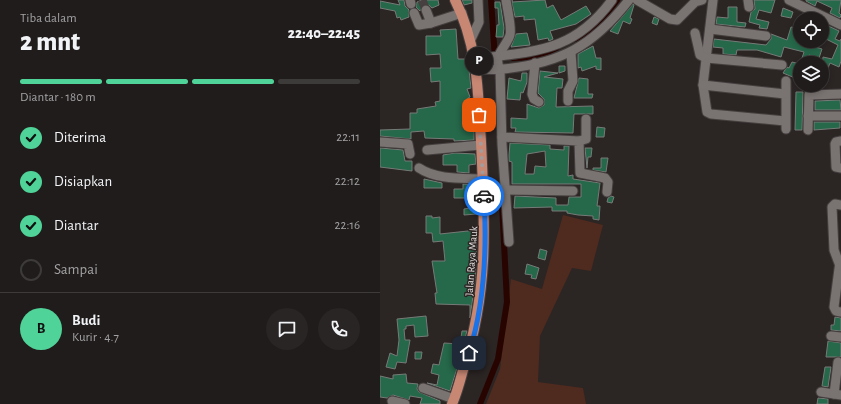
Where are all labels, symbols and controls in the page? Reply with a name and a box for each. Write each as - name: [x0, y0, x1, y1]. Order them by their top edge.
- text: Tiba dalam: [20, 12, 77, 25]
- map controls: [793, 12, 829, 92]
- button: locate: [793, 12, 829, 48]
- text: 22:40–22:45: [288, 26, 360, 41]
- text: 2 mnt: [20, 29, 80, 55]
- callout: P: [465, 47, 493, 75]
- text: P: [475, 54, 483, 67]
- button: layers: [793, 56, 829, 92]
- text: Diantar · 180 m: [20, 91, 96, 104]
- pin: [462, 98, 496, 132]
- icon: bag: [468, 104, 490, 126]
- icon: check: [20, 127, 42, 149]
- text: Diterima: [54, 130, 106, 145]
- text: 22:11: [336, 131, 360, 144]
- icon: check: [20, 171, 42, 193]
- text: Disiapkan: [54, 174, 112, 189]
- text: 22:12: [335, 175, 360, 188]
- courier: [464, 176, 504, 216]
- icon: car: [473, 185, 495, 207]
- icon: check: [20, 215, 42, 237]
- text: Diantar: [54, 218, 98, 233]
- text: 22:16: [335, 219, 360, 232]
- street label: Jalan Raya Mauk: [464, 226, 479, 296]
- text: Sampai: [54, 262, 98, 277]
- button: chat: [266, 308, 308, 350]
- button: phone: [318, 308, 360, 350]
- text: Budi: [72, 313, 100, 328]
- text: B: [37, 321, 45, 336]
- text: Kurir · 4.7: [72, 331, 119, 344]
- pin: [452, 336, 486, 370]
- icon: home: [458, 342, 480, 364]

